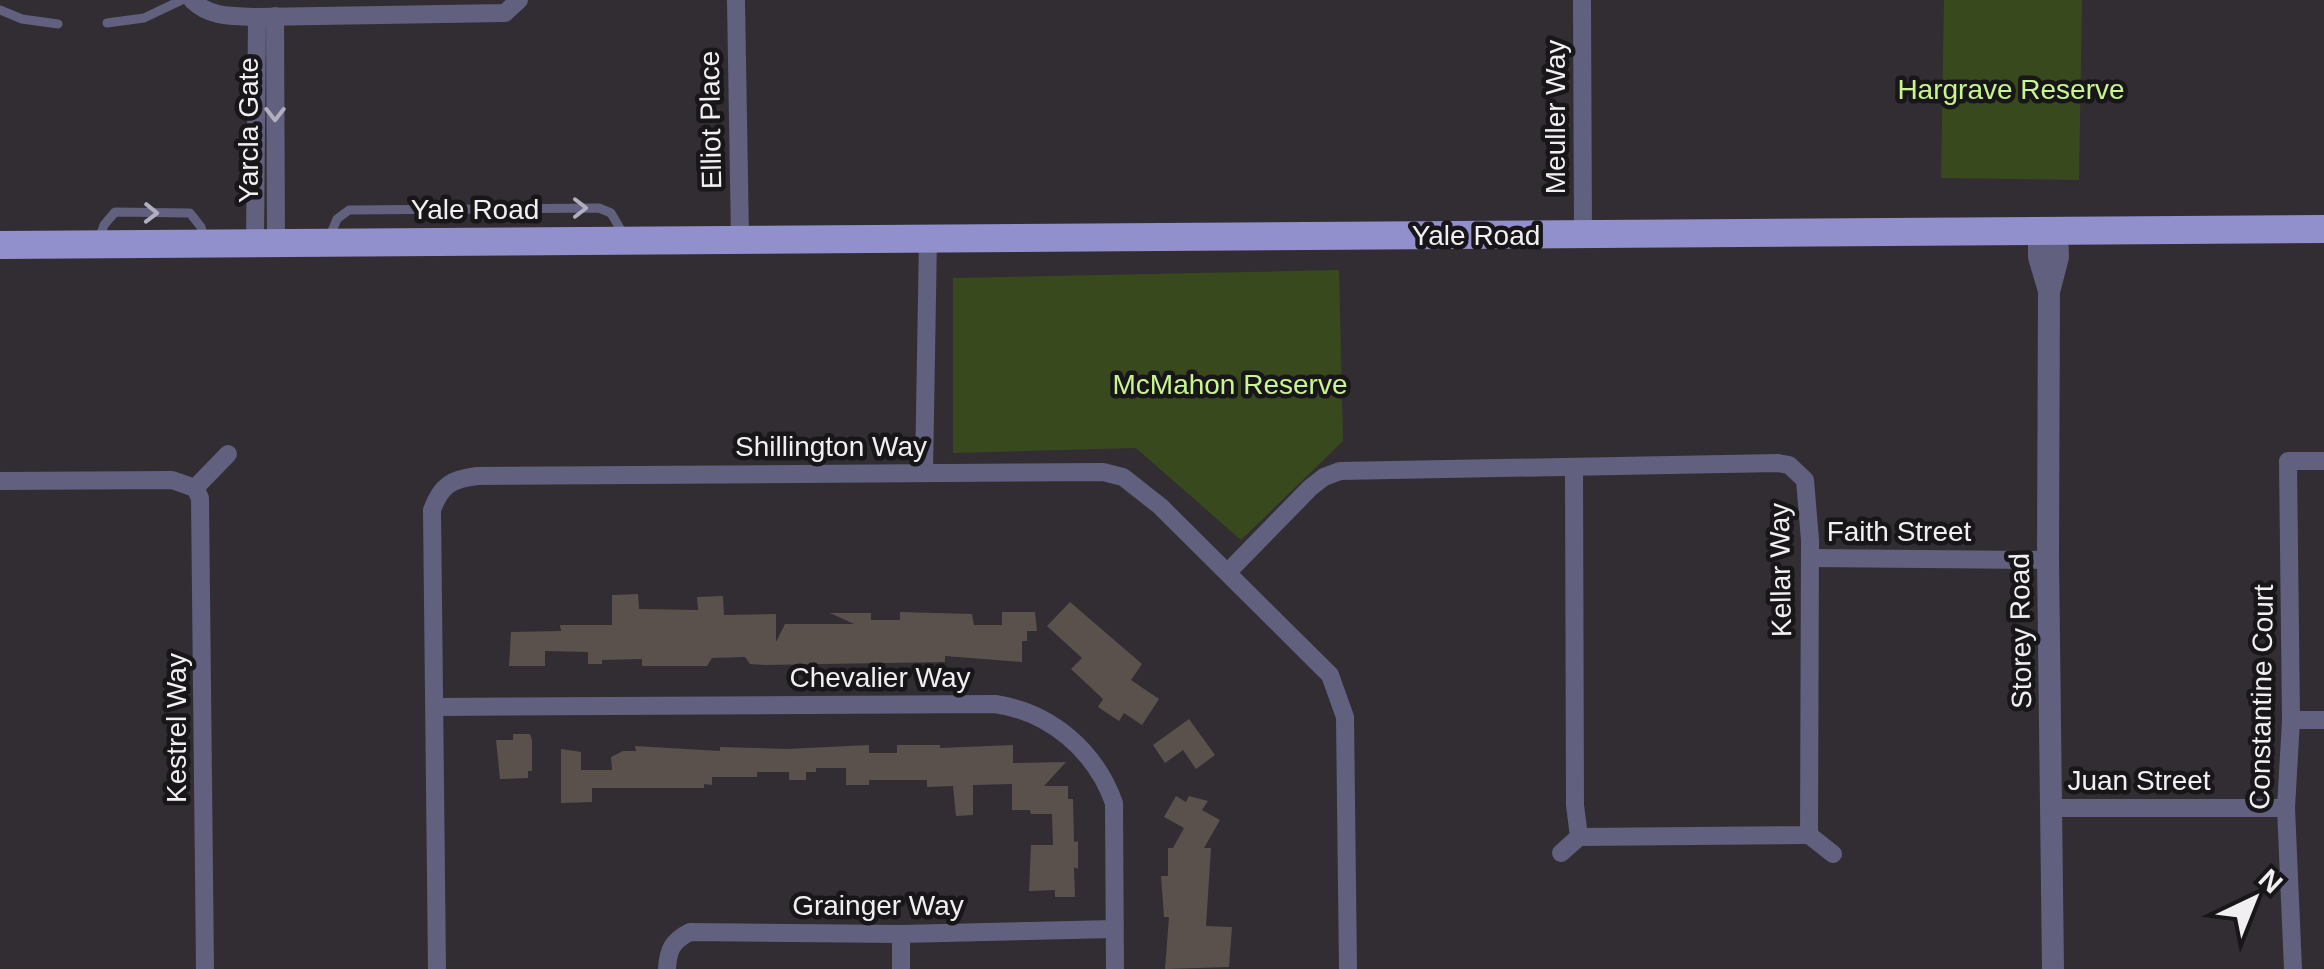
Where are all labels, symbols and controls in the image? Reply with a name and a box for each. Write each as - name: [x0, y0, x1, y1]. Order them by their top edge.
- street label: Meuller Way: [1540, 40, 1571, 194]
- street label: Elliot Place: [694, 50, 727, 190]
- street label: Yarcla Gate: [233, 57, 264, 203]
- park label: Hargrave Reserve: [1897, 74, 2125, 105]
- one-way arrow: [264, 106, 286, 122]
- street label: Yale Road: [411, 194, 539, 225]
- one-way arrow: [574, 197, 589, 219]
- one-way arrow: [144, 202, 160, 224]
- street label: Yale Road: [1412, 220, 1540, 251]
- park label: McMahon Reserve: [1113, 369, 1347, 400]
- street label: Shillington Way: [735, 431, 927, 462]
- street label: Kellar Way: [1764, 503, 1797, 637]
- street label: Faith Street: [1827, 516, 1972, 547]
- street label: Storey Road: [2004, 553, 2037, 709]
- street label: Constantine Court: [2244, 584, 2279, 810]
- street label: Kestrel Way: [161, 653, 192, 803]
- street label: Chevalier Way: [789, 662, 971, 693]
- street label: Juan Street: [2067, 765, 2211, 796]
- north arrow: [2204, 849, 2304, 949]
- text: N: [2253, 863, 2289, 899]
- street label: Grainger Way: [792, 890, 964, 921]

